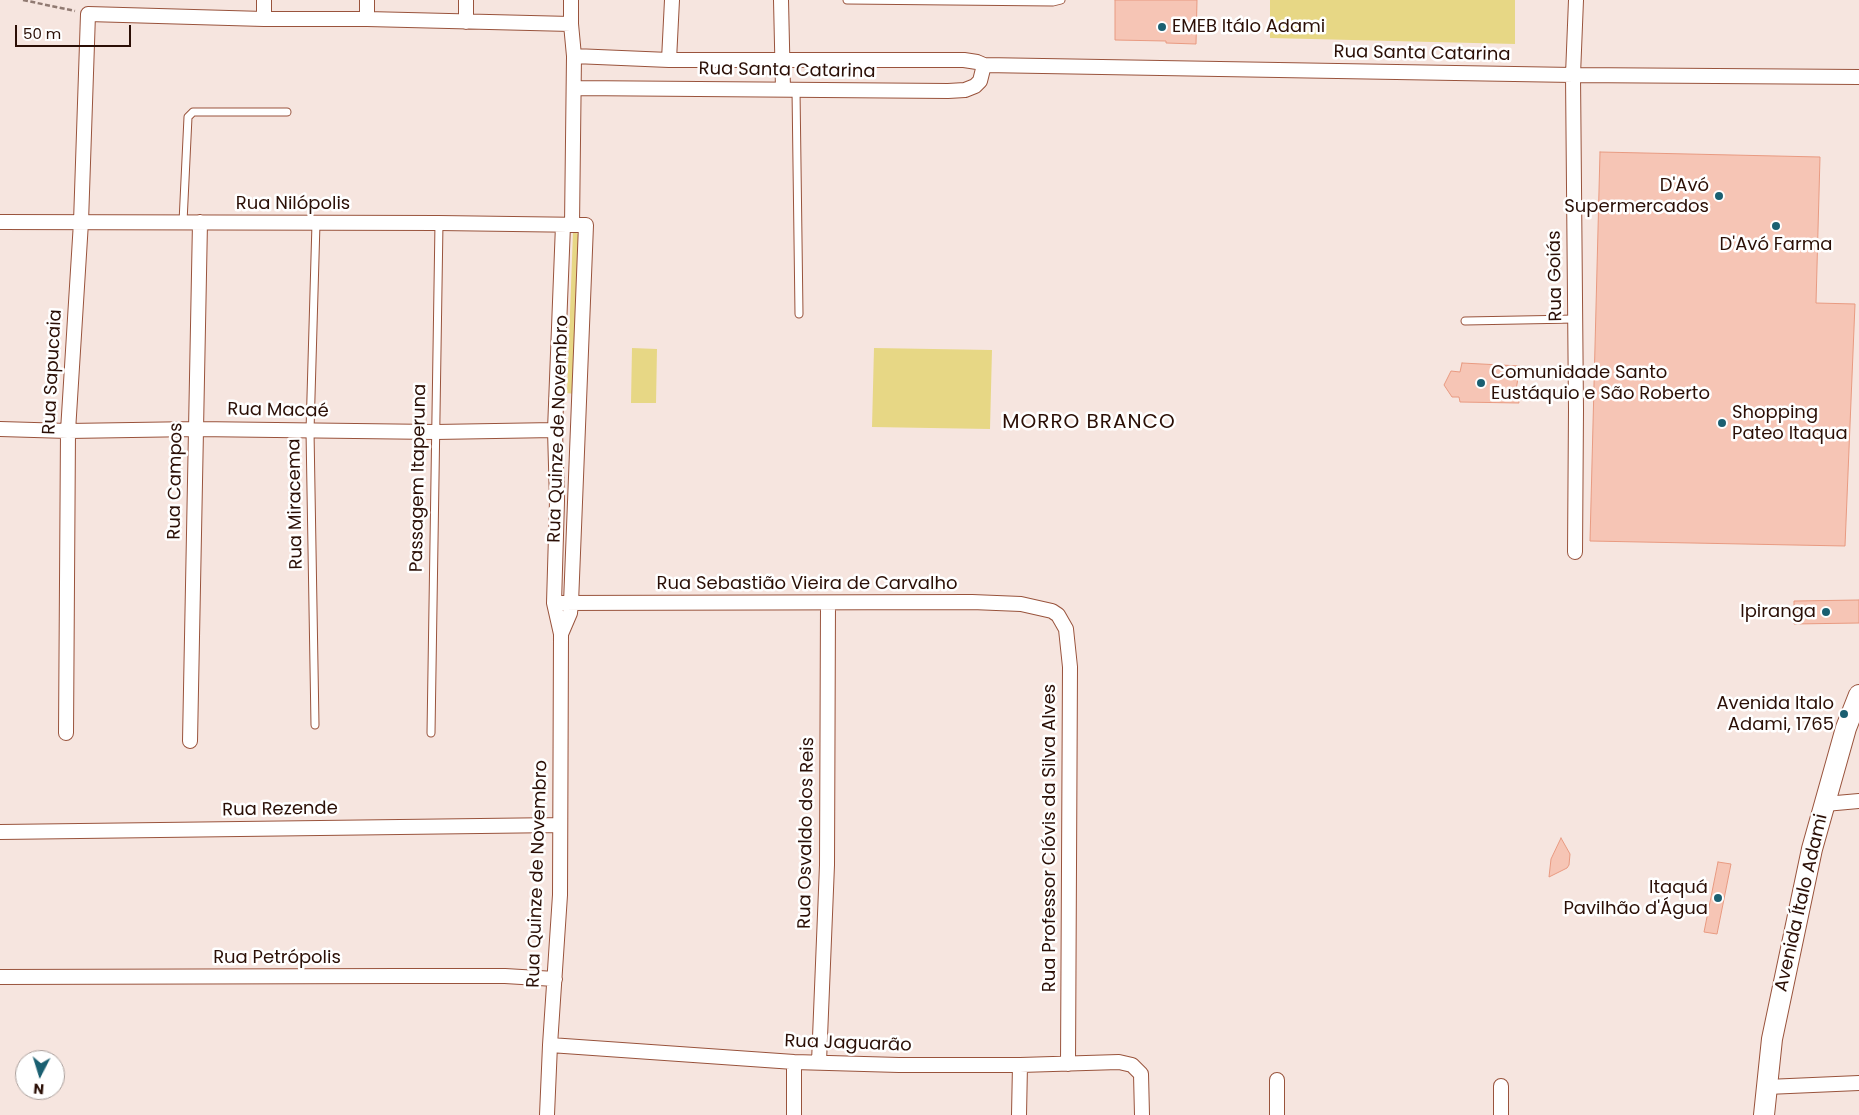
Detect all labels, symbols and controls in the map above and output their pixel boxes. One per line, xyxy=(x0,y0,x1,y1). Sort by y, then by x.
scale bar xyxy=(18,15,134,47)
place label: EMEB Itálo Adami xyxy=(1172,16,1325,38)
marker: EMEB Itálo Adami xyxy=(1156,21,1168,33)
text: 50 m xyxy=(23,23,61,44)
street label: Rua Santa Catarina xyxy=(1333,42,1511,66)
street label: Rua Santa Catarina xyxy=(698,59,876,83)
place label: D'Avó Supermercados xyxy=(1564,175,1709,218)
marker: D'Avó Supermercados xyxy=(1713,190,1725,202)
street label: Rua Nilópolis xyxy=(236,193,350,215)
marker: D'Avó Farma xyxy=(1770,220,1782,232)
street label: Rua Goiás xyxy=(1544,230,1568,322)
place label: D'Avó Farma xyxy=(1720,234,1832,256)
street label: Rua Sapucaia xyxy=(39,309,67,435)
street label: Rua Quinze de Novembro xyxy=(544,315,574,543)
place label: Comunidade Santo Eustáquio e São Roberto xyxy=(1491,362,1710,404)
marker: Comunidade Santo Eustáquio e São Roberto xyxy=(1475,377,1487,389)
street label: Passagem Itaperuna xyxy=(407,384,431,572)
street label: Rua Macaé xyxy=(227,399,329,423)
place label: Shopping Pateo Itaqua xyxy=(1732,402,1848,444)
district label: MORRO BRANCO xyxy=(1001,411,1177,435)
marker: Shopping Pateo Itaqua xyxy=(1716,417,1728,429)
street label: Rua Campos xyxy=(164,422,188,540)
street label: Rua Miracema xyxy=(284,438,308,570)
street label: Rua Sebastião Vieira de Carvalho xyxy=(657,573,957,595)
place label: Ipiranga xyxy=(1740,601,1816,623)
marker: Ipiranga xyxy=(1820,606,1832,618)
street label: Rua Professor Clóvis da Silva Alves xyxy=(1039,684,1061,992)
place label: Avenida Italo Adami, 1765 xyxy=(1716,693,1834,736)
marker: Avenida Italo Adami, 1765 xyxy=(1838,708,1850,720)
street label: Rua Osvaldo dos Reis xyxy=(795,737,819,929)
street label: Rua Quinze de Novembro xyxy=(523,760,553,988)
street label: Rua Rezende xyxy=(222,798,338,822)
street label: Avenida Ítalo Adami xyxy=(1771,812,1833,994)
place label: Itaquá Pavilhão d'Água xyxy=(1563,877,1708,920)
marker: Itaquá Pavilhão d'Água xyxy=(1712,892,1724,904)
street label: Rua Petrópolis xyxy=(213,947,341,969)
street label: Rua Jaguarão xyxy=(784,1031,912,1057)
north arrow xyxy=(15,1050,65,1100)
text: N xyxy=(33,1079,45,1099)

